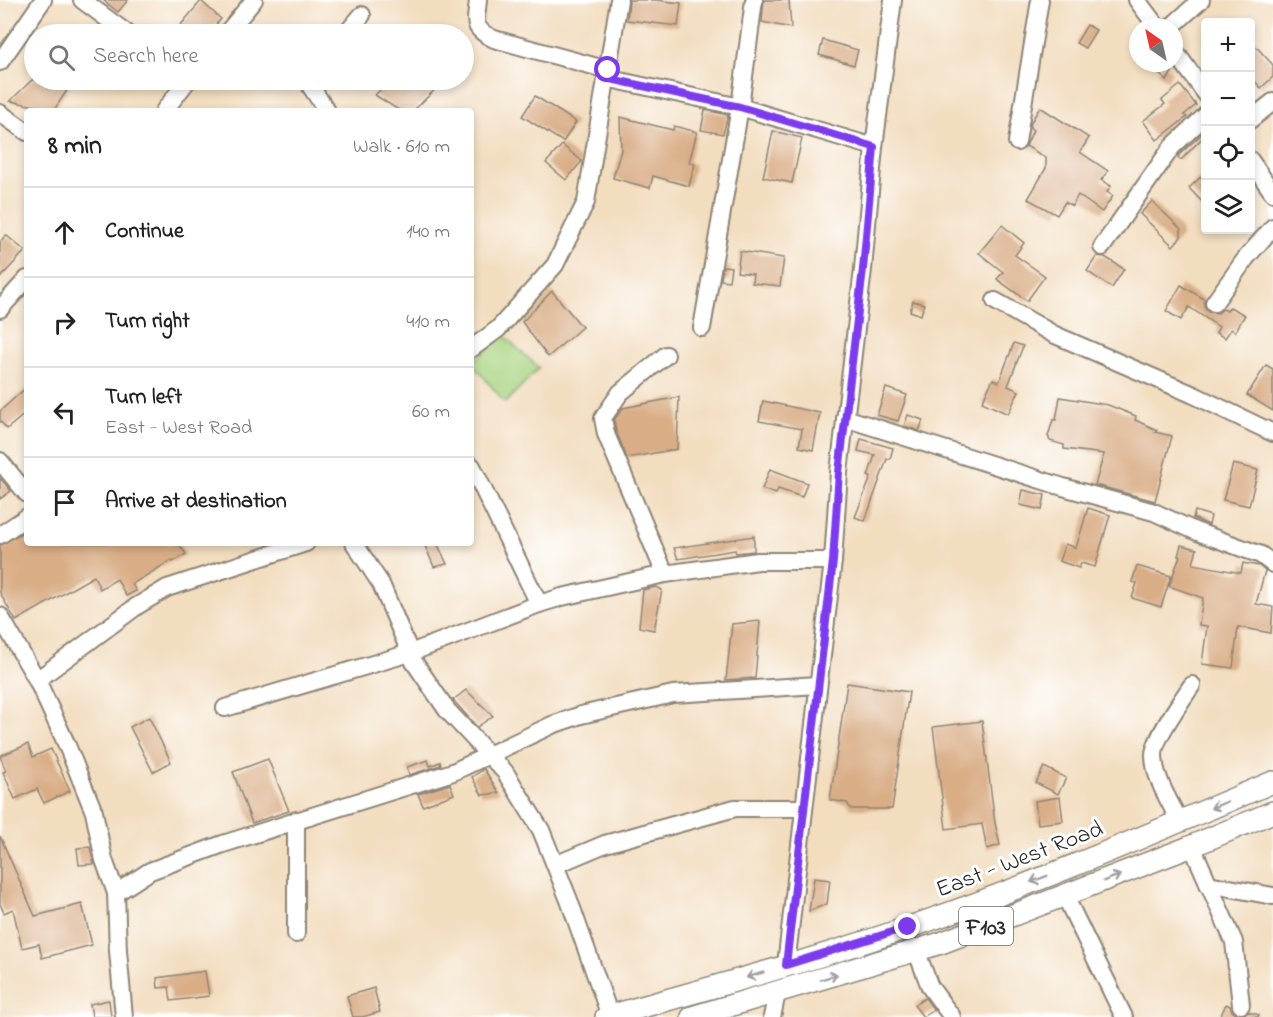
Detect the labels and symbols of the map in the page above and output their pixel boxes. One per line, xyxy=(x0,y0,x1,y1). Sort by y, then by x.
north arrow xyxy=(1129,18,1183,72)
route start xyxy=(594,56,620,82)
one-way arrow xyxy=(1210,800,1229,811)
street label: East - West Road xyxy=(931,812,1109,908)
one-way arrow xyxy=(1102,871,1120,882)
one-way arrow xyxy=(1030,874,1048,885)
road number: F103 xyxy=(959,907,1013,945)
route end xyxy=(894,913,920,939)
one-way arrow xyxy=(746,970,765,981)
one-way arrow xyxy=(819,971,838,982)

